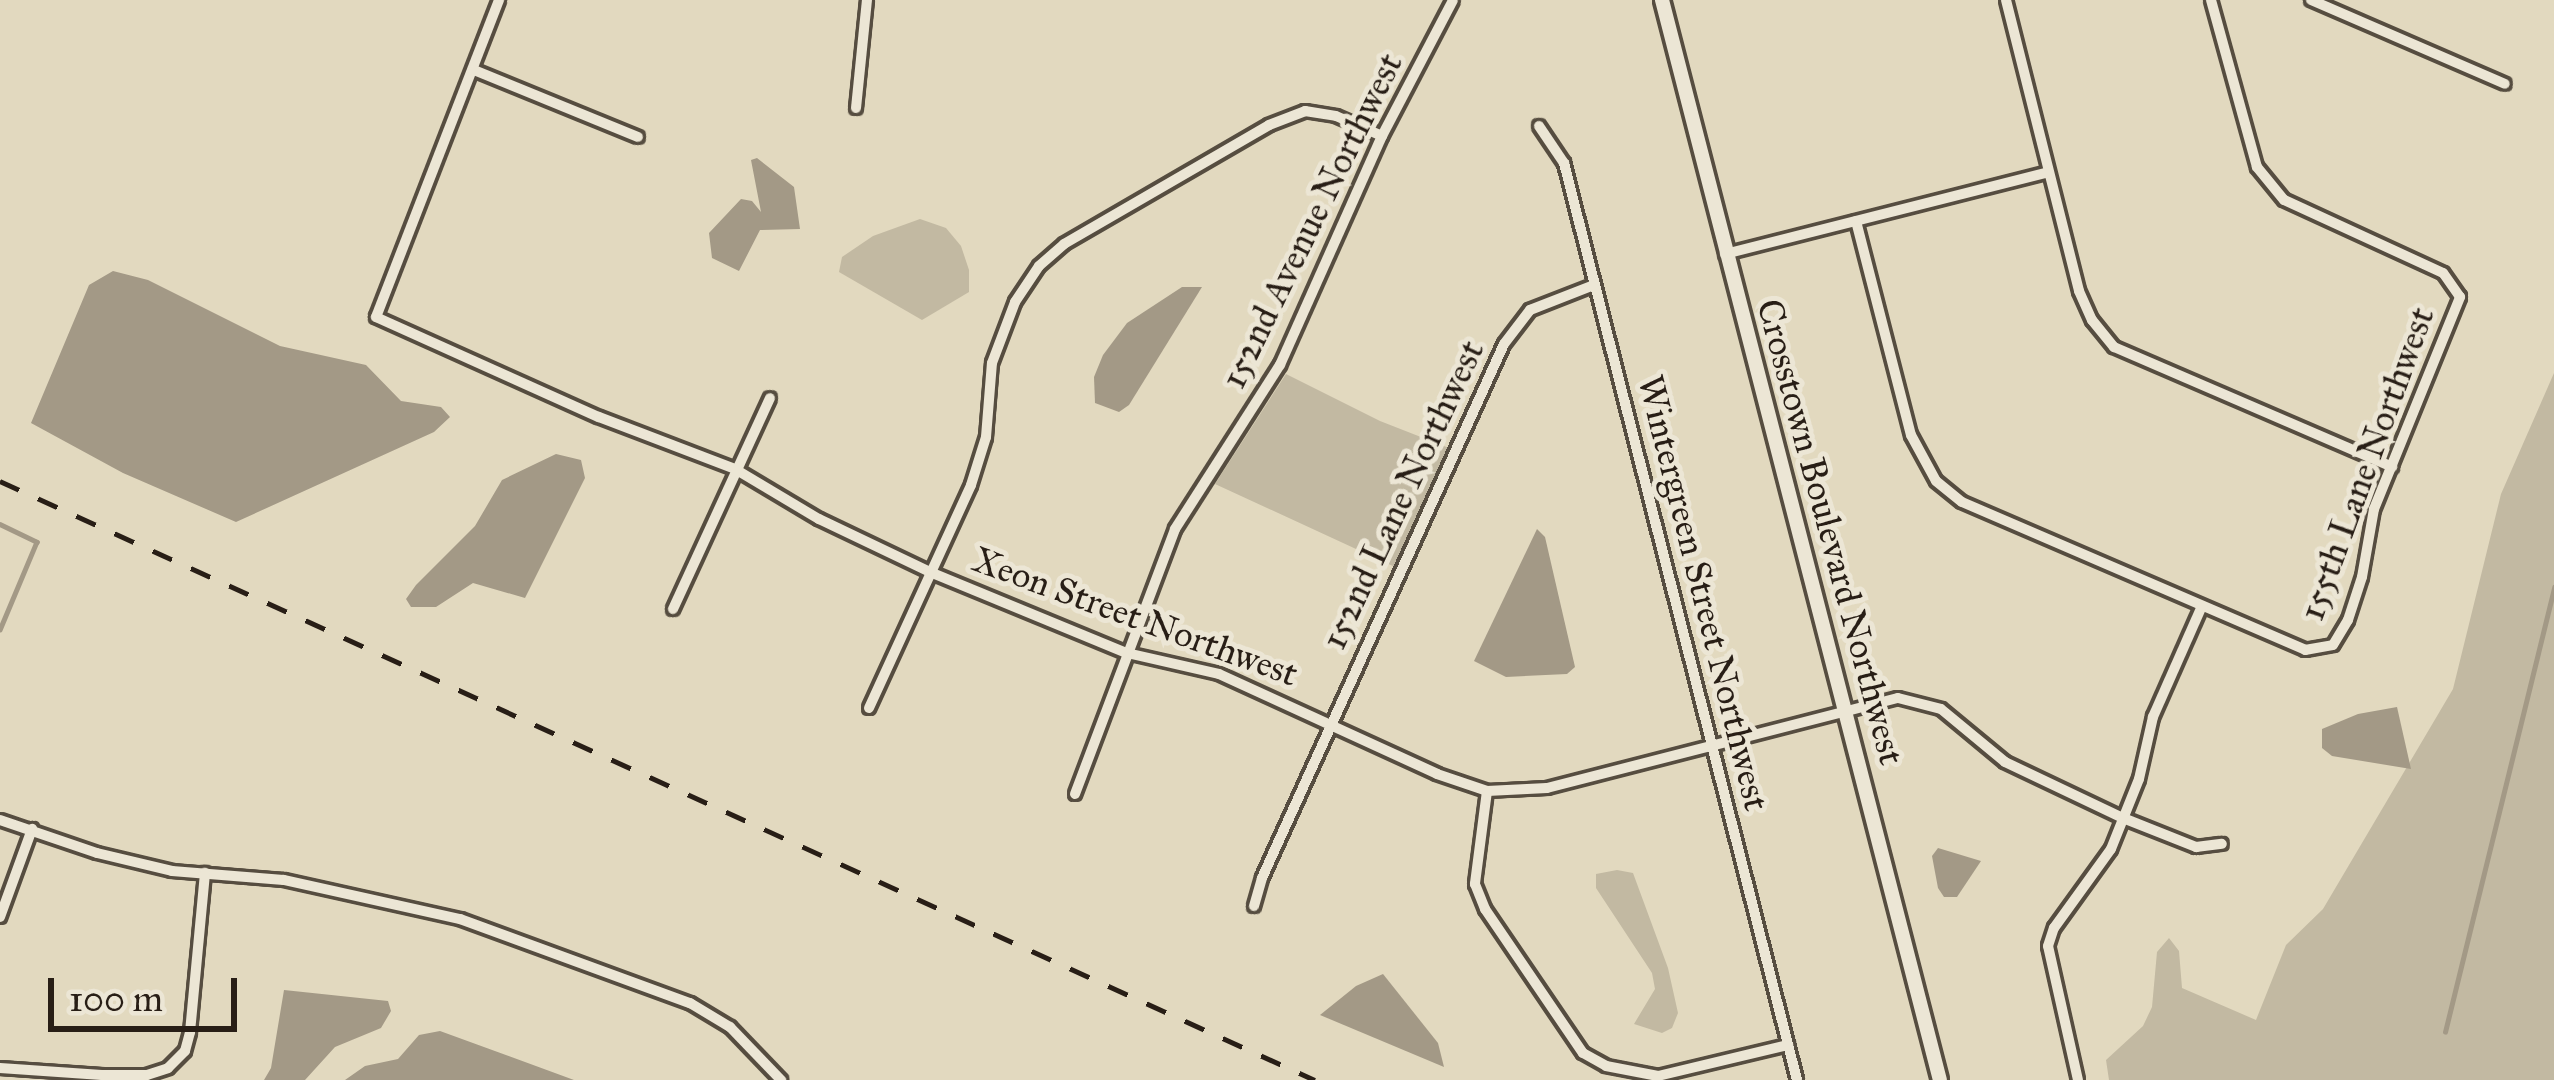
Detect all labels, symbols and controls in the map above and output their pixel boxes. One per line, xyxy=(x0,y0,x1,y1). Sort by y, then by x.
street label: 152nd Avenue Northwest xyxy=(1212,46,1412,396)
street label: Crosstown Boulevard Northwest xyxy=(1747,295,1913,769)
street label: 155th Lane Northwest xyxy=(2290,301,2444,627)
street label: 152nd Lane Northwest xyxy=(1312,334,1494,656)
street label: Wintergreen Street Northwest xyxy=(1628,371,1778,815)
street label: Xeon Street Northwest xyxy=(966,538,1304,696)
scale bar xyxy=(54,954,243,1028)
text: 100 m xyxy=(69,977,163,1021)

